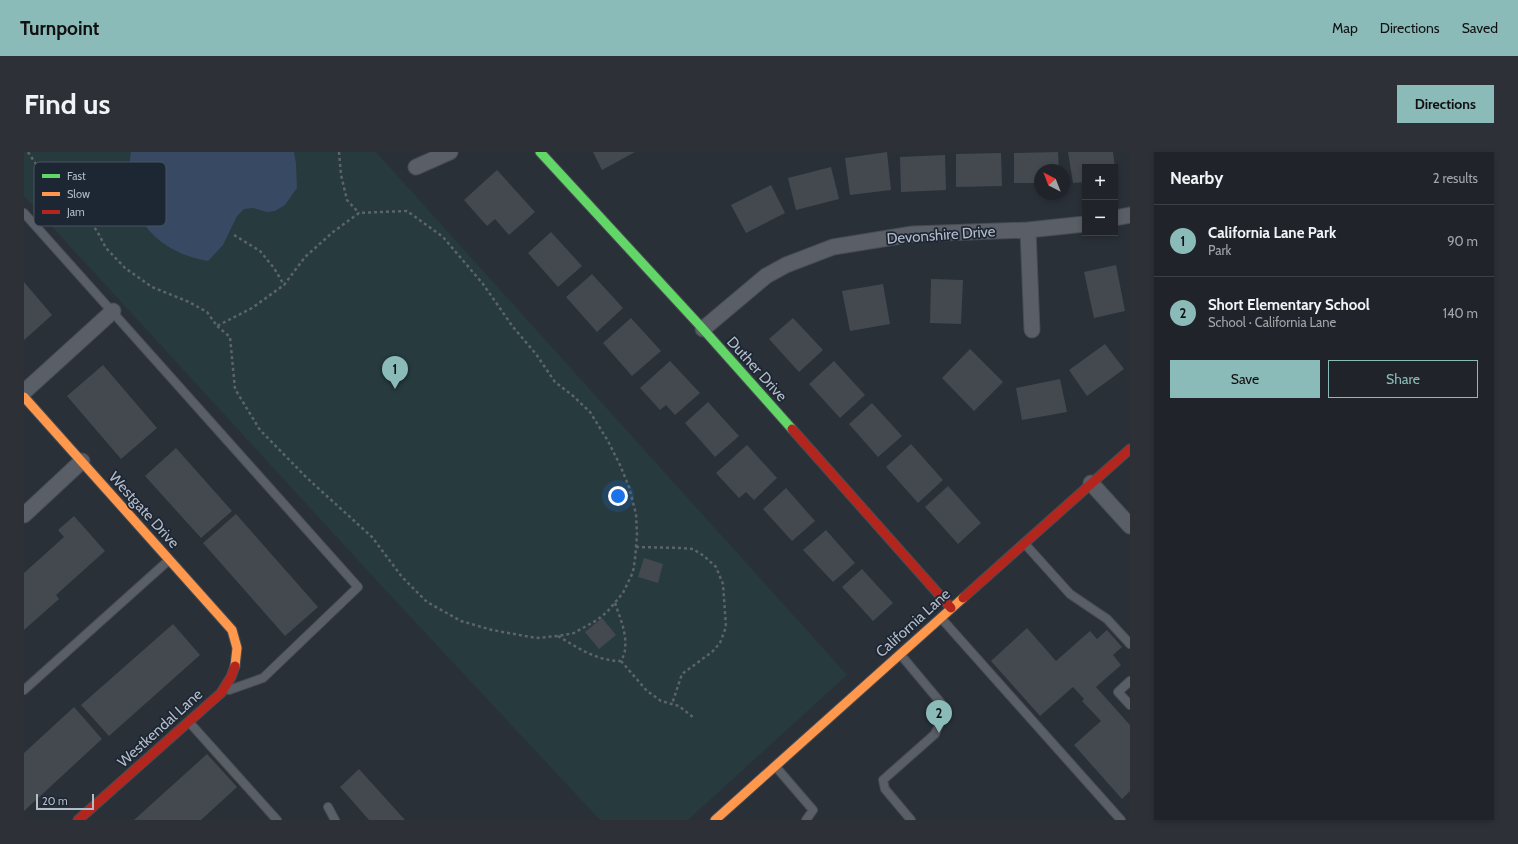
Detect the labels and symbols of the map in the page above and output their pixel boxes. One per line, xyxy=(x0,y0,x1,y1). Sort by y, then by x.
legend xyxy=(34,162,166,226)
north arrow xyxy=(1034,164,1070,200)
text: Fast xyxy=(67,169,86,183)
text: Slow xyxy=(67,187,90,201)
text: Jam xyxy=(66,205,85,219)
street label: Devonshire Drive xyxy=(886,222,996,248)
street label: Duther Drive xyxy=(723,333,791,405)
pin: 1 xyxy=(382,356,408,389)
street label: Westgate Drive xyxy=(105,468,183,552)
your location xyxy=(608,486,628,506)
street label: California Lane xyxy=(872,585,954,661)
street label: Westkendal Lane xyxy=(114,685,206,771)
pin: 2 xyxy=(926,700,952,733)
scale bar xyxy=(36,792,94,811)

